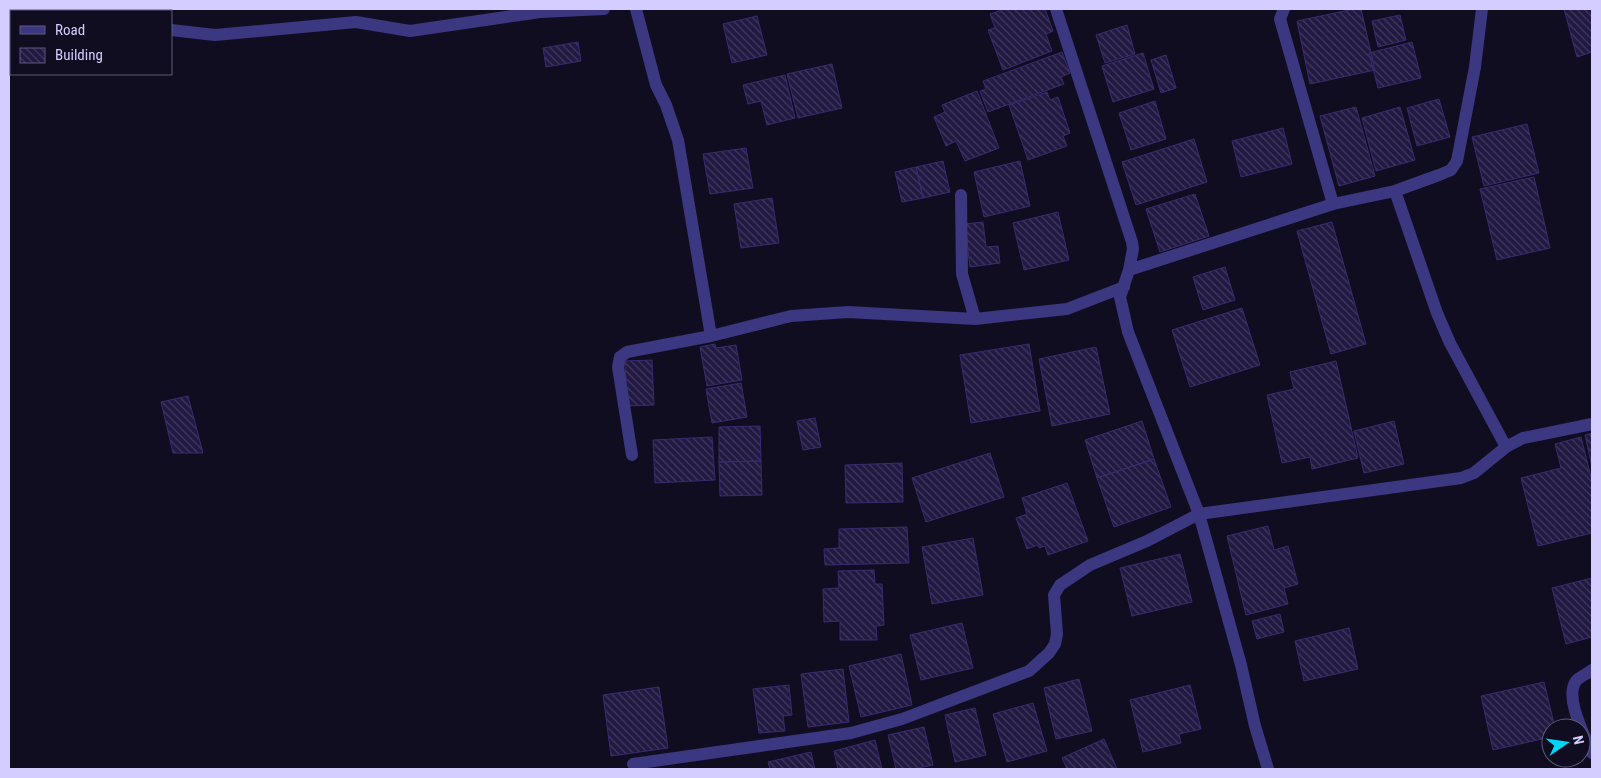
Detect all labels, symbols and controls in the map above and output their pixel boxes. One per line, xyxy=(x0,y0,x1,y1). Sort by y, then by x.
legend xyxy=(10,10,172,75)
text: Road xyxy=(55,21,85,39)
text: Building xyxy=(55,46,103,64)
north arrow xyxy=(1541,718,1591,768)
text: N xyxy=(1570,734,1587,746)

